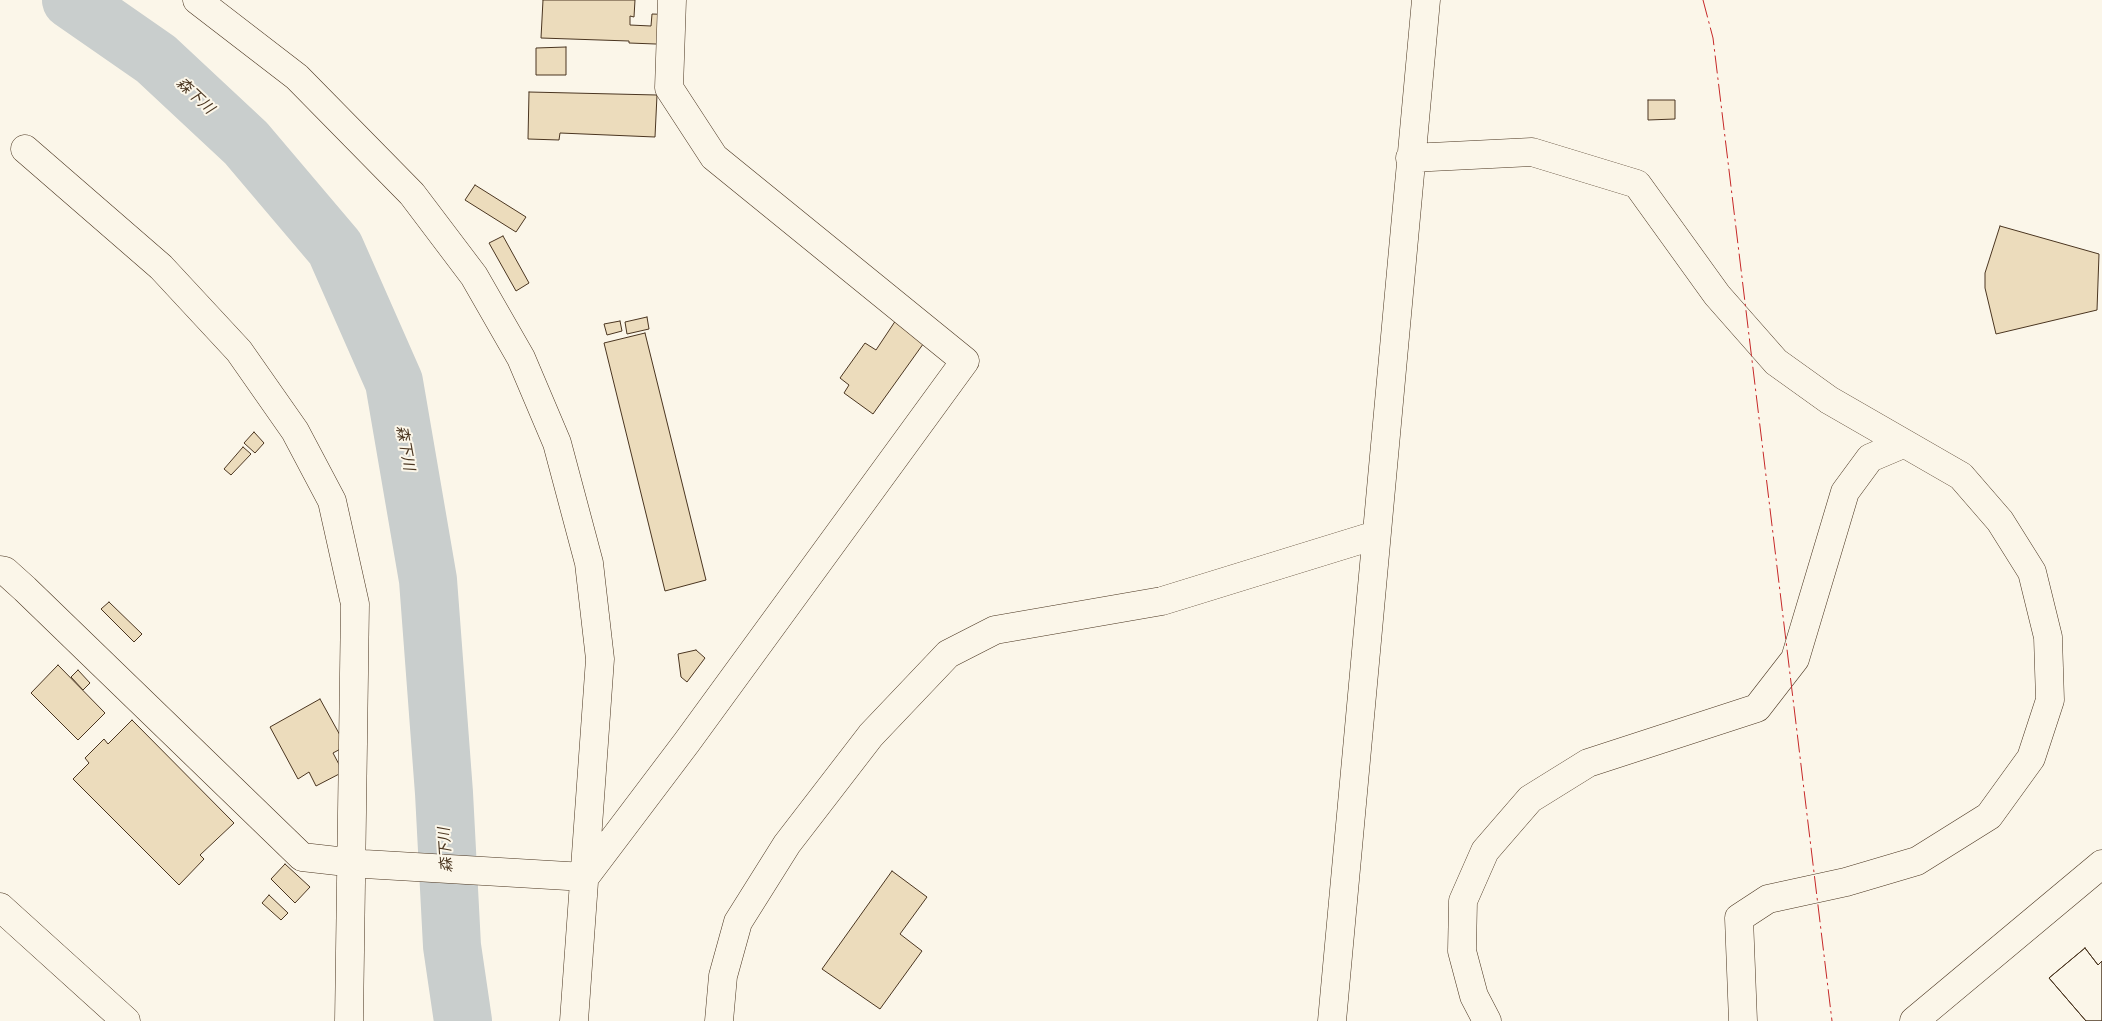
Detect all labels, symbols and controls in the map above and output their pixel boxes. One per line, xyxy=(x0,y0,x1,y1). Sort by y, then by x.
water label: 森下川 xyxy=(172,74,218,118)
water label: 森下川 xyxy=(392,424,418,472)
water label: 森下川 xyxy=(435,827,457,873)

